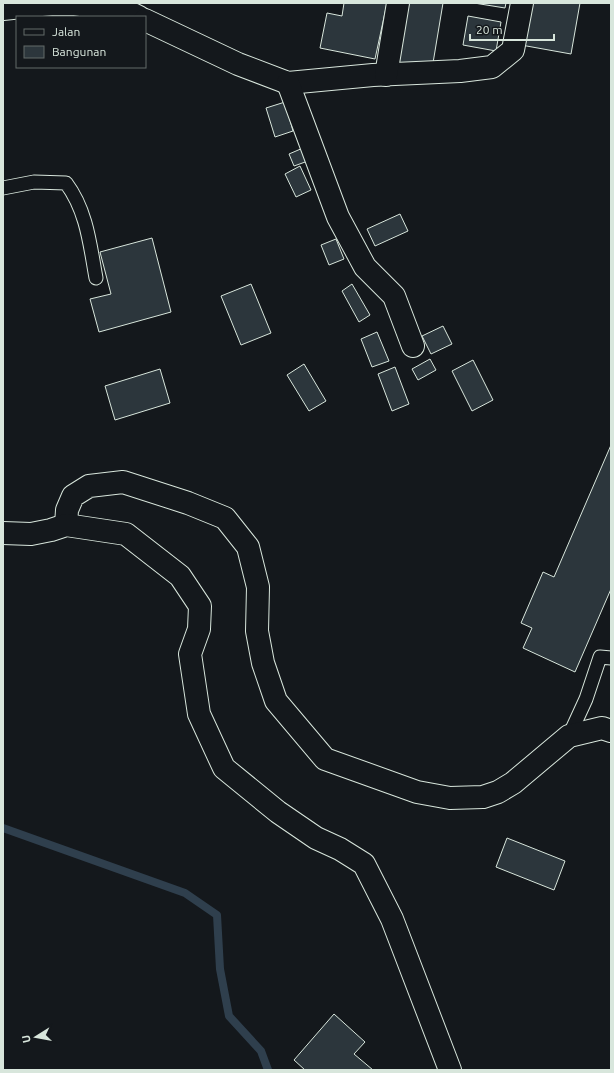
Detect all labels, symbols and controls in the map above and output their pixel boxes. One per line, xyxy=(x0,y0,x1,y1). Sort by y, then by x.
legend xyxy=(16,16,146,68)
scale bar xyxy=(470,16,554,42)
text: 20 m xyxy=(476,23,503,36)
text: Jalan xyxy=(52,25,80,38)
text: Bangunan xyxy=(52,45,106,58)
north arrow xyxy=(16,1017,56,1057)
text: U xyxy=(20,1034,33,1044)

